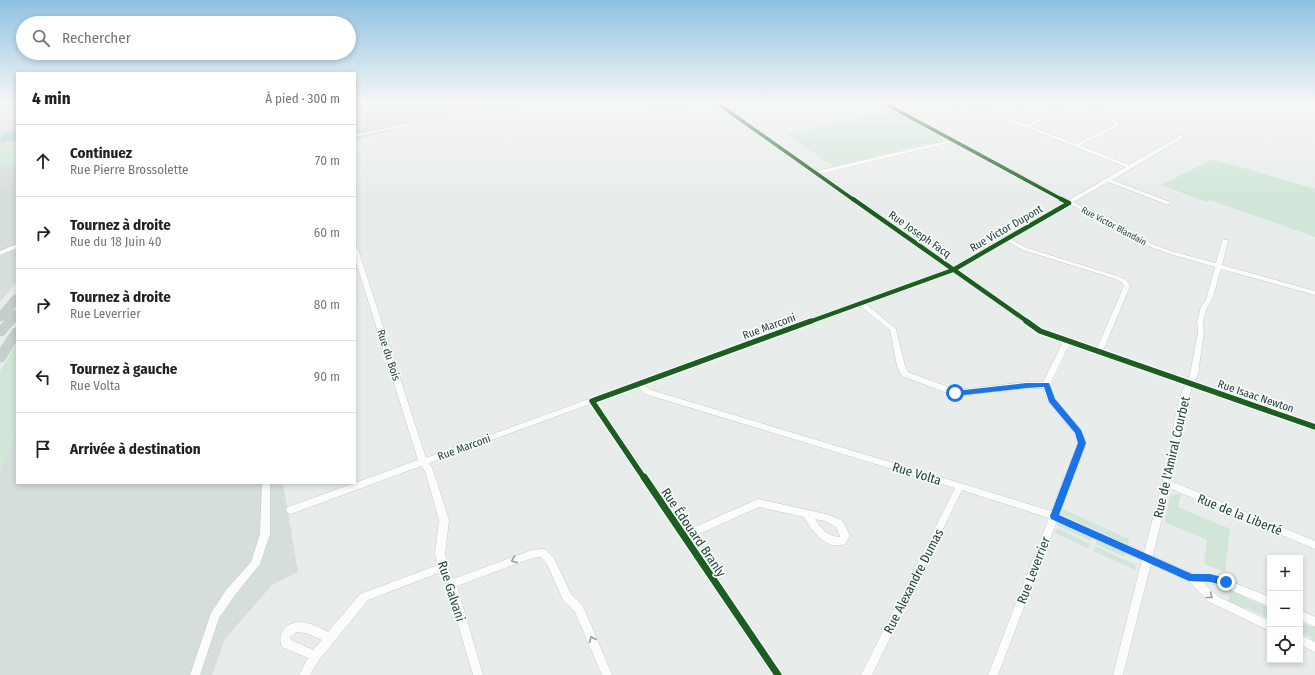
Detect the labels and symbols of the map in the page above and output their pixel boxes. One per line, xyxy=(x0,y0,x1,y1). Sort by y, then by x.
street label: Rue Victor Dupont xyxy=(968,202,1045,254)
street label: Rue Victor Blandain xyxy=(1080,205,1149,248)
street label: Rue Joseph Facq xyxy=(886,208,953,261)
street label: Rue Marconi xyxy=(741,311,798,342)
street label: Rue du Bois xyxy=(374,328,403,383)
street label: Rue Isaac Newton xyxy=(1216,377,1296,416)
route start xyxy=(946,384,964,402)
street label: Rue de l'Amiral Courbet xyxy=(1150,394,1193,519)
street label: Rue Marconi xyxy=(436,432,493,463)
street label: Rue Volta xyxy=(891,459,943,488)
street label: Rue Édouard Branly xyxy=(658,485,729,580)
street label: Rue de la Liberté xyxy=(1195,491,1284,538)
street label: Rue Alexandre Dumas xyxy=(881,526,947,636)
street label: Rue Leverrier xyxy=(1014,534,1053,606)
one-way arrow xyxy=(511,556,518,564)
street label: Rue Galvani xyxy=(435,559,468,623)
route end xyxy=(1217,573,1235,591)
one-way arrow xyxy=(1206,592,1213,599)
one-way arrow xyxy=(589,636,597,644)

